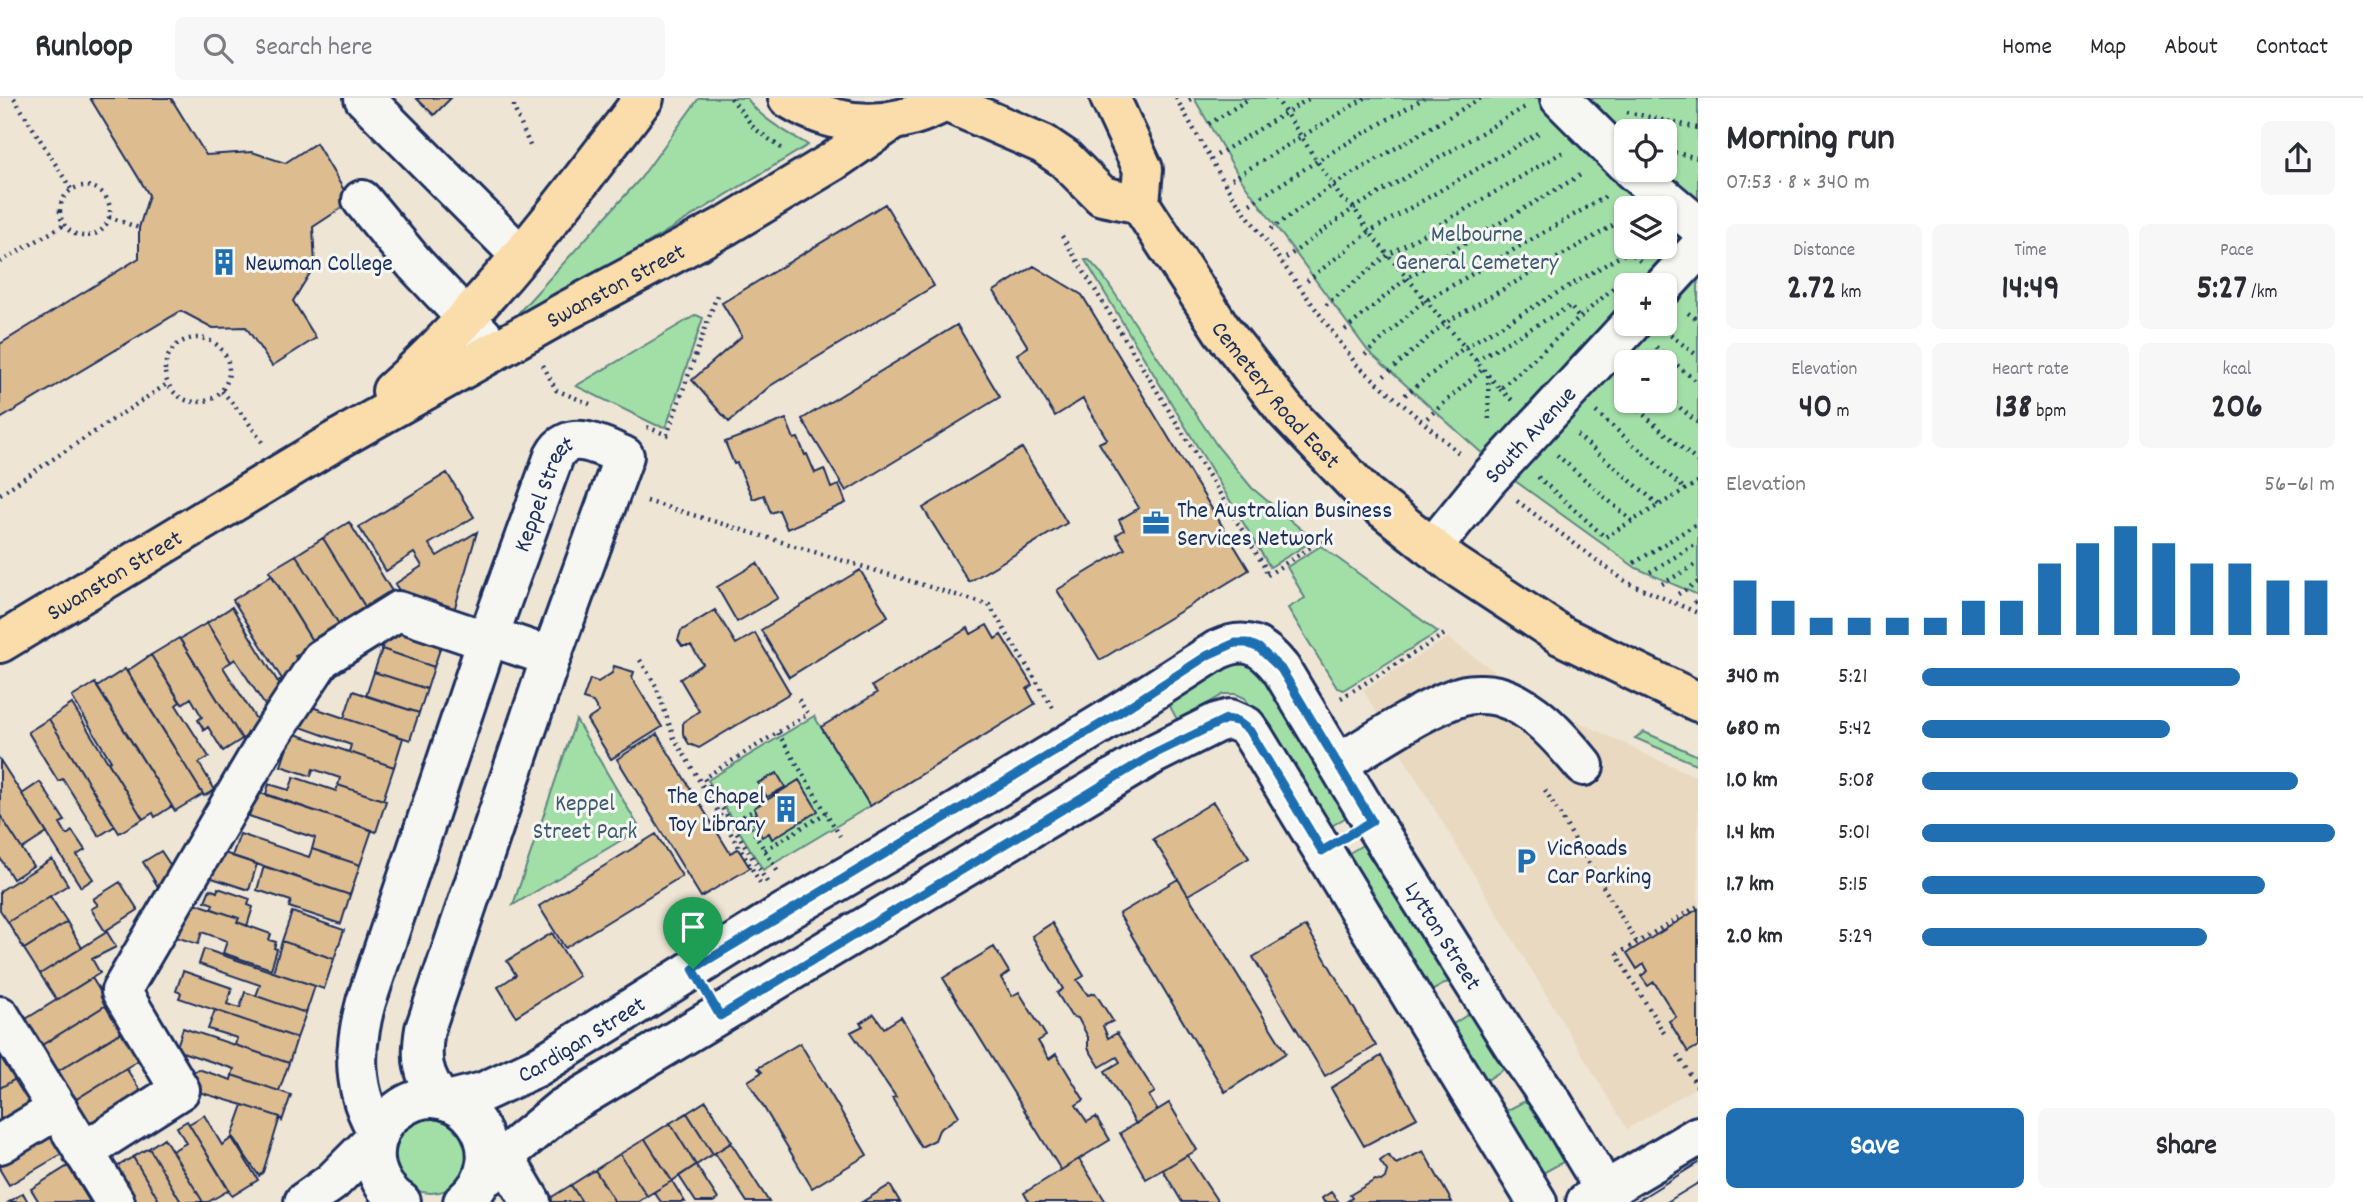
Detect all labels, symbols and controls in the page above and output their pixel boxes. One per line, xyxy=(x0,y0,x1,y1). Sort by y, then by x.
search box xyxy=(175,17,665,80)
text: Runloop xyxy=(35,25,133,72)
icon: search xyxy=(199,29,237,67)
text: Search here xyxy=(255,30,372,67)
text: Home xyxy=(2002,31,2052,65)
text: Map xyxy=(2090,31,2126,65)
text: About xyxy=(2164,31,2218,65)
text: Contact xyxy=(2256,31,2328,65)
text: Morning run xyxy=(1726,113,1895,168)
map controls xyxy=(1614,119,1677,413)
button: locate xyxy=(1614,119,1677,182)
button: share xyxy=(2261,121,2335,195)
text: 07:53 · 8 × 340 m xyxy=(1726,167,1870,200)
button: layers xyxy=(1614,196,1677,259)
park label: Melbourne General Cemetery xyxy=(1395,219,1560,281)
street label: Swanston Street xyxy=(541,236,692,339)
text: Distance xyxy=(1793,238,1855,265)
text: Time xyxy=(2014,238,2047,265)
text: Pace xyxy=(2220,238,2254,265)
building icon: Newman College xyxy=(209,247,239,277)
place label: Newman College xyxy=(245,248,393,282)
text: 2.72 xyxy=(1787,265,1836,315)
text: 14:49 xyxy=(2001,265,2060,315)
text: 5:27 xyxy=(2196,265,2247,315)
button: + xyxy=(1614,273,1677,336)
text: km xyxy=(1836,280,1862,307)
text: /km xyxy=(2247,280,2277,307)
street label: Cemetery Road East xyxy=(1201,316,1347,478)
button: − xyxy=(1614,350,1677,413)
text: Elevation xyxy=(1791,357,1857,384)
text: Heart rate xyxy=(1992,357,2069,384)
text: kcal xyxy=(2222,357,2251,384)
street label: South Avenue xyxy=(1478,379,1586,493)
text: 40 xyxy=(1799,384,1832,434)
text: 138 xyxy=(1995,384,2032,434)
text: 206 xyxy=(2211,384,2263,434)
text: m xyxy=(1832,399,1850,426)
text: bpm xyxy=(2032,399,2066,426)
street label: Keppel Street xyxy=(507,428,579,557)
text: Elevation xyxy=(1726,469,1806,502)
text: 56–61 m xyxy=(2264,469,2335,502)
place label: The Australian Business Services Network xyxy=(1177,495,1392,557)
office icon: The Australian Business Services Network xyxy=(1141,508,1171,538)
street label: Swanston Street xyxy=(41,523,190,631)
text: 340 m xyxy=(1726,661,1779,694)
text: 5:21 xyxy=(1838,661,1868,694)
text: 680 m xyxy=(1726,713,1780,746)
text: 5:42 xyxy=(1838,713,1872,746)
text: 1.0 km xyxy=(1726,765,1778,798)
text: 5:08 xyxy=(1838,765,1874,798)
place label: The Chapel Toy Library xyxy=(667,781,766,843)
park label: Keppel Street Park xyxy=(533,788,637,850)
building icon: The Chapel Toy Library xyxy=(771,794,801,824)
text: 1.4 km xyxy=(1726,817,1775,850)
text: 5:01 xyxy=(1838,817,1870,850)
place label: VicRoads Car Parking xyxy=(1547,833,1651,895)
parking icon: VicRoads Car Parking xyxy=(1511,846,1541,876)
text: 1.7 km xyxy=(1726,869,1774,902)
text: 5:15 xyxy=(1838,869,1868,902)
street label: Lytton Street xyxy=(1394,876,1489,998)
pin xyxy=(663,897,723,969)
icon: arrive xyxy=(674,908,712,946)
text: 2.0 km xyxy=(1726,921,1783,954)
text: 5:29 xyxy=(1838,921,1873,954)
street label: Cardigan Street xyxy=(513,989,653,1093)
button: Save xyxy=(1726,1108,2024,1188)
button: Share xyxy=(2038,1108,2335,1188)

